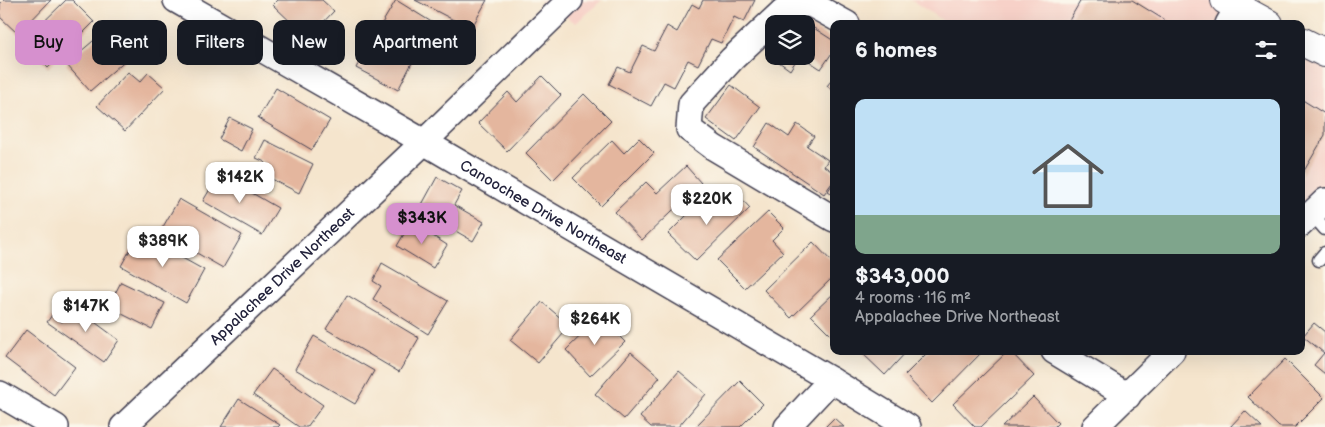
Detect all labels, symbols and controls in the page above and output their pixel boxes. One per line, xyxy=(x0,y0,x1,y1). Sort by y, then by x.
map controls xyxy=(765,15,815,65)
button: layers xyxy=(765,15,815,65)
chip: Buy xyxy=(15,20,82,65)
chip: Rent xyxy=(92,20,167,65)
chip: Filters xyxy=(177,20,263,65)
chip: New xyxy=(273,20,345,65)
chip: Apartment xyxy=(355,20,476,65)
icon: filters xyxy=(1252,36,1280,64)
text: 6 homes xyxy=(855,38,937,63)
icon: home xyxy=(1023,131,1113,221)
street label: Canoochee Drive Northeast xyxy=(456,156,630,269)
pin: $142K xyxy=(205,162,275,204)
text: $142K xyxy=(216,168,264,187)
pin: $220K xyxy=(672,184,742,226)
text: $220K xyxy=(682,190,732,209)
pin: $343K xyxy=(387,202,457,245)
street label: Appalachee Drive Northeast xyxy=(206,204,359,350)
text: $343K xyxy=(397,209,447,228)
pin: $389K xyxy=(128,226,198,268)
text: $389K xyxy=(138,232,188,251)
text: $343,000 xyxy=(855,264,950,289)
text: 4 rooms · 116 m² xyxy=(855,289,971,308)
pin: $147K xyxy=(51,290,121,333)
text: $147K xyxy=(63,297,109,316)
pin: $264K xyxy=(560,304,630,346)
text: Appalachee Drive Northeast xyxy=(855,308,1060,327)
text: $264K xyxy=(570,310,620,329)

